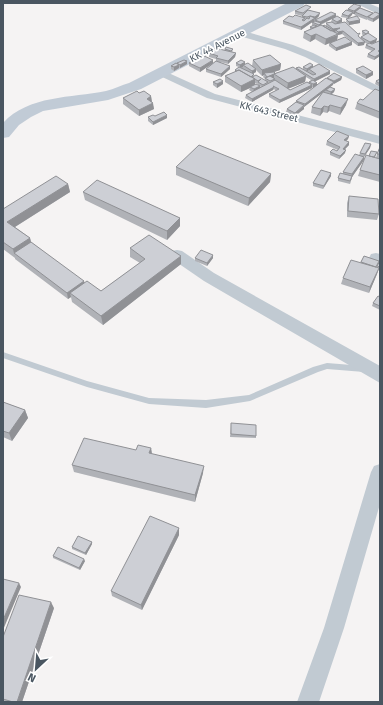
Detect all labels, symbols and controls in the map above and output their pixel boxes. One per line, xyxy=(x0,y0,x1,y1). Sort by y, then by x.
street label: KK 44 Avenue xyxy=(188,27,247,65)
street label: KK 643 Street xyxy=(238,99,300,125)
north arrow xyxy=(16,649,56,689)
text: N xyxy=(26,670,38,685)

